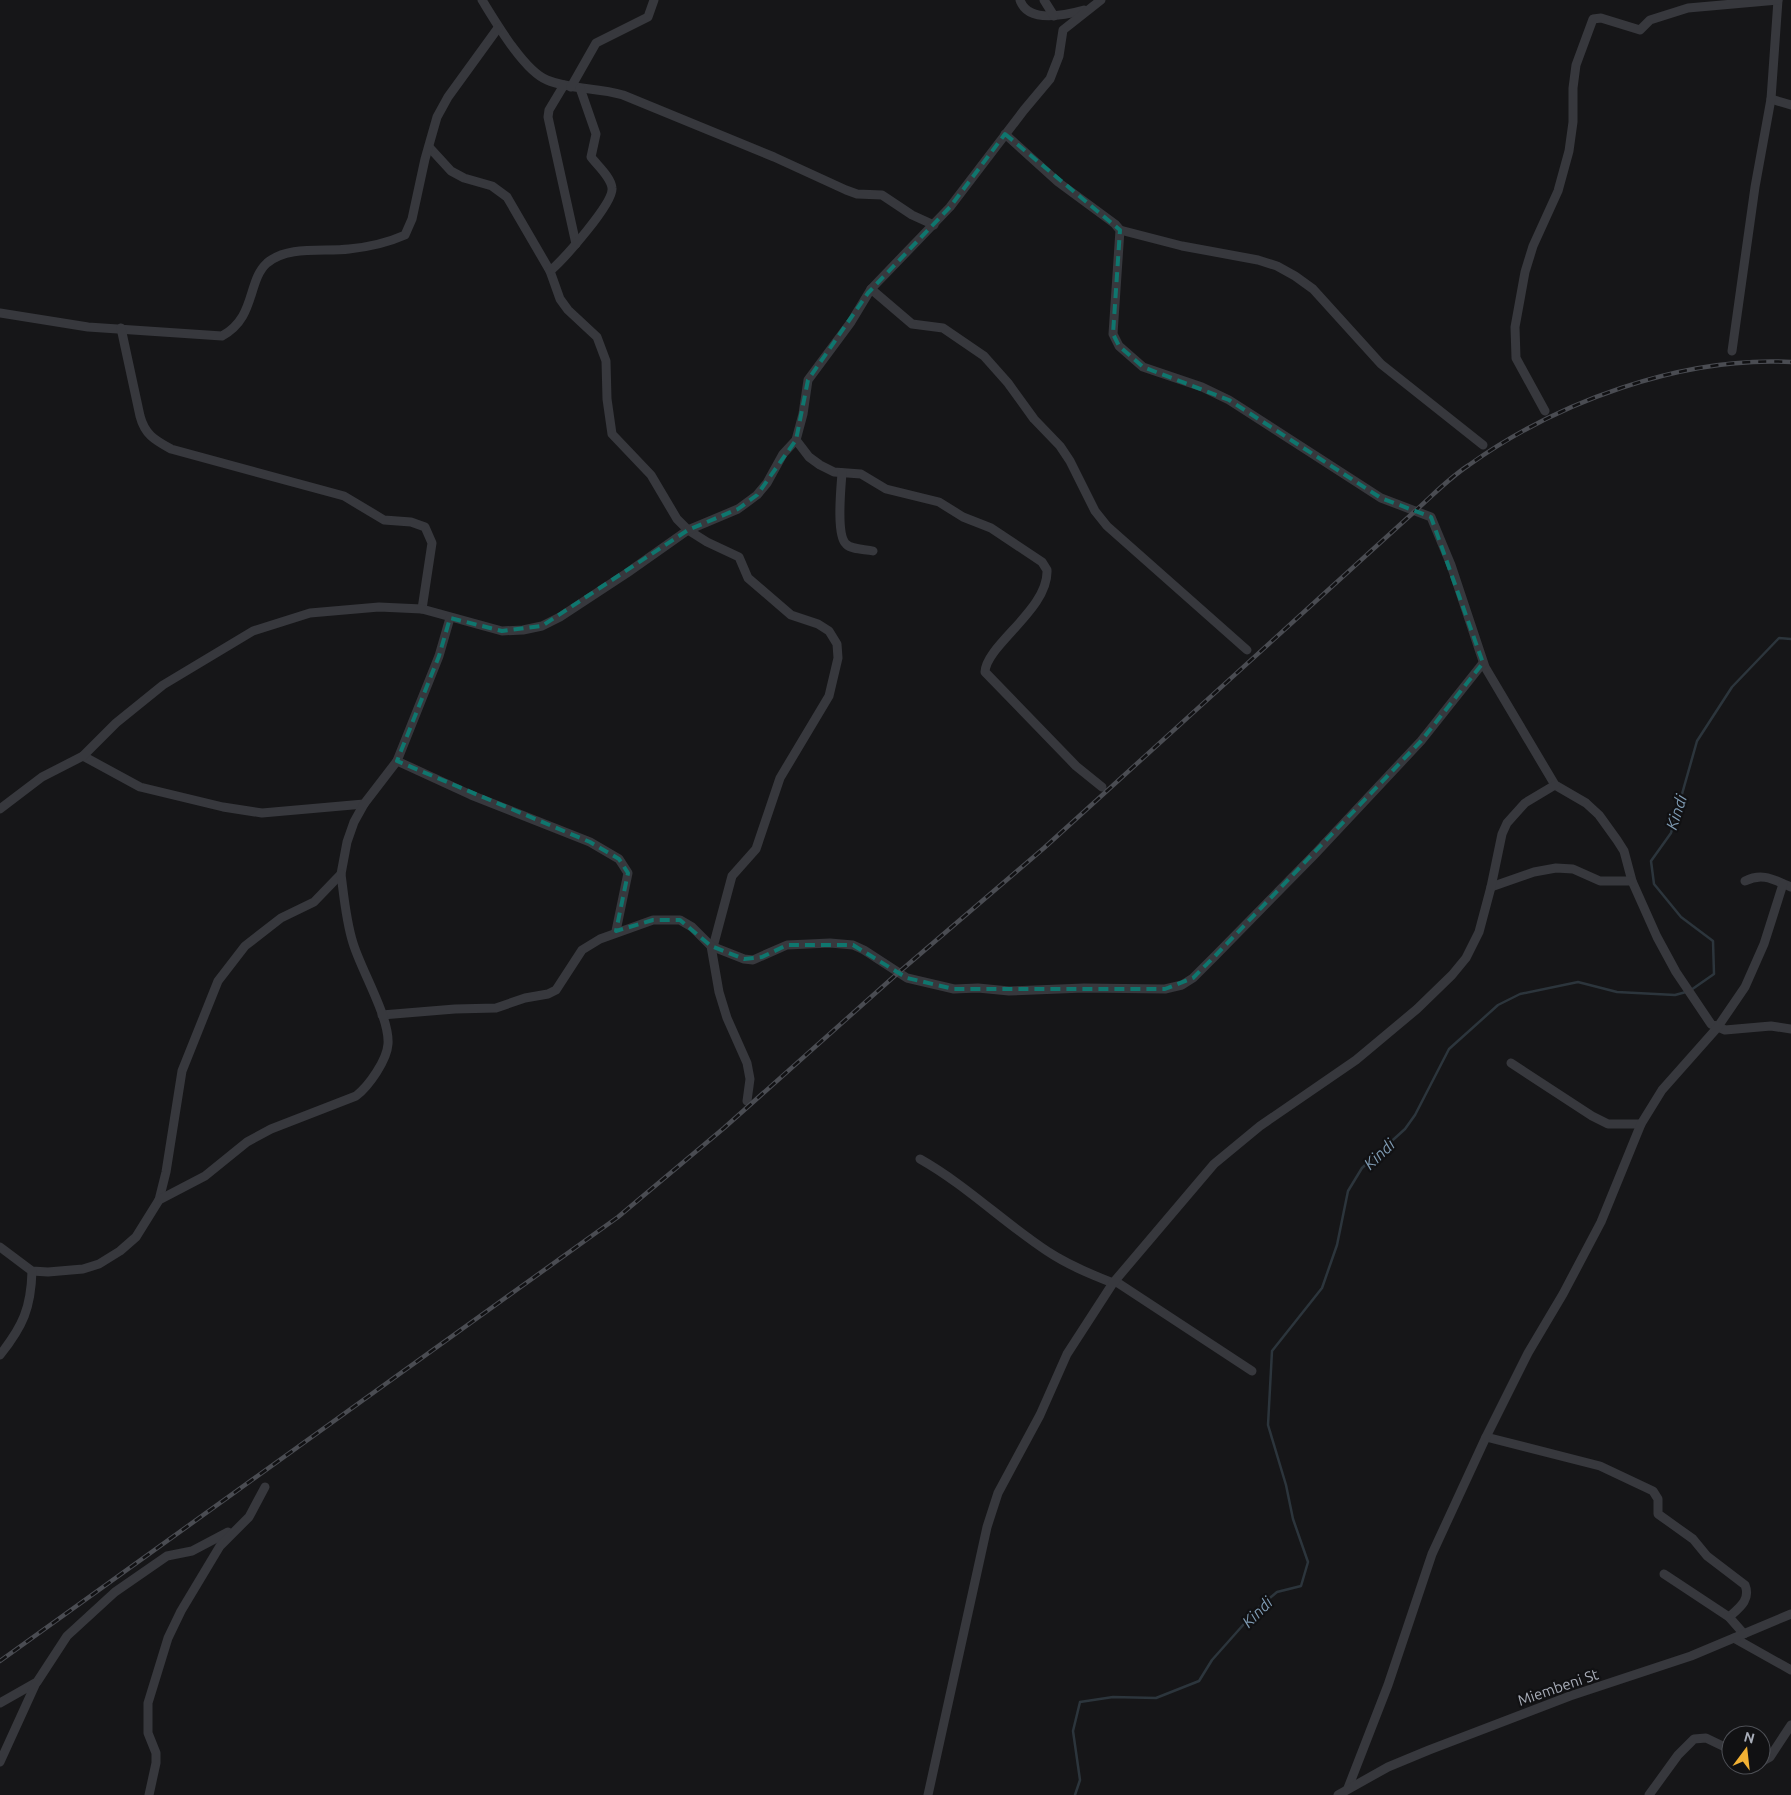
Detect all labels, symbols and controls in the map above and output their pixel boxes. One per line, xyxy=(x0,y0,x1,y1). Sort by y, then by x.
water label: Kindi xyxy=(1662,791,1690,832)
water label: Kindi xyxy=(1360,1134,1399,1173)
water label: Kindi xyxy=(1238,1592,1277,1631)
street label: Miembeni St xyxy=(1515,1665,1601,1709)
north arrow xyxy=(1721,1725,1771,1775)
text: N xyxy=(1742,1728,1756,1747)

